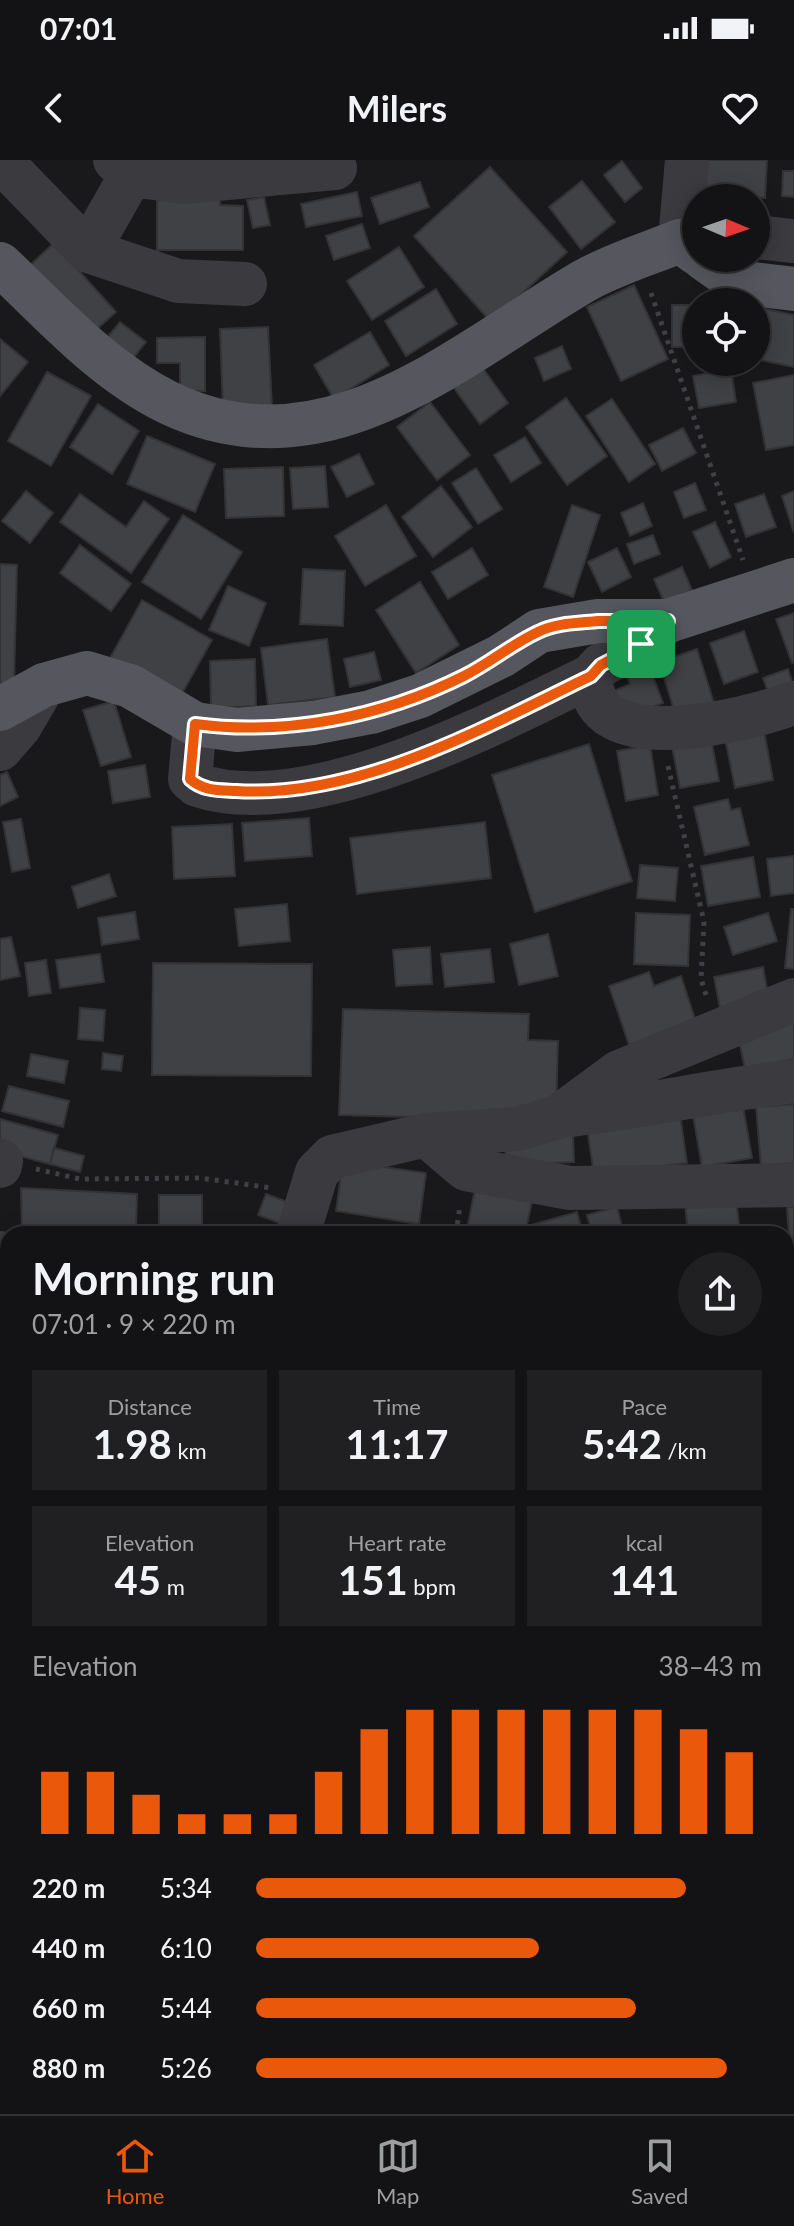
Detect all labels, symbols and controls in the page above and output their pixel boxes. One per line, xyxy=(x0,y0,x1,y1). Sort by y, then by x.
text: 07:01 xyxy=(40,10,117,46)
icon: back xyxy=(32,86,76,130)
text: Milers xyxy=(347,86,447,130)
icon: heart xyxy=(718,86,762,130)
north arrow xyxy=(682,184,770,272)
map controls xyxy=(682,184,770,376)
button: locate xyxy=(682,288,770,376)
pin xyxy=(607,610,675,678)
icon: arrive xyxy=(619,622,663,666)
text: Morning run xyxy=(32,1252,275,1304)
button: share xyxy=(678,1252,762,1336)
text: 07:01 · 9 × 220 m xyxy=(32,1308,236,1340)
text: Distance xyxy=(107,1393,192,1420)
text: Time xyxy=(373,1393,421,1420)
text: Pace xyxy=(621,1393,667,1420)
text: 1.98 xyxy=(93,1420,172,1468)
text: 11:17 xyxy=(345,1420,449,1468)
text: 5:42 xyxy=(582,1420,662,1468)
text: km xyxy=(172,1437,207,1464)
text: /km xyxy=(662,1437,707,1464)
text: Elevation xyxy=(105,1529,194,1556)
text: Heart rate xyxy=(348,1529,446,1556)
text: kcal xyxy=(626,1529,663,1556)
text: 45 xyxy=(115,1556,161,1604)
text: 151 xyxy=(338,1556,408,1604)
text: 141 xyxy=(610,1556,679,1604)
text: m xyxy=(161,1573,185,1600)
text: bpm xyxy=(408,1573,456,1600)
text: Elevation xyxy=(32,1650,138,1682)
text: 38–43 m xyxy=(659,1650,762,1682)
text: 220 m xyxy=(32,1872,105,1904)
text: 5:34 xyxy=(160,1872,212,1904)
text: 440 m xyxy=(32,1932,105,1964)
text: 6:10 xyxy=(160,1932,212,1964)
text: 660 m xyxy=(32,1992,105,2024)
text: 5:44 xyxy=(160,1992,212,2024)
text: 880 m xyxy=(32,2052,105,2084)
text: 5:26 xyxy=(160,2052,212,2084)
tab: Home xyxy=(106,2134,164,2209)
tab: Map xyxy=(376,2134,420,2209)
tab: Saved xyxy=(631,2134,688,2209)

